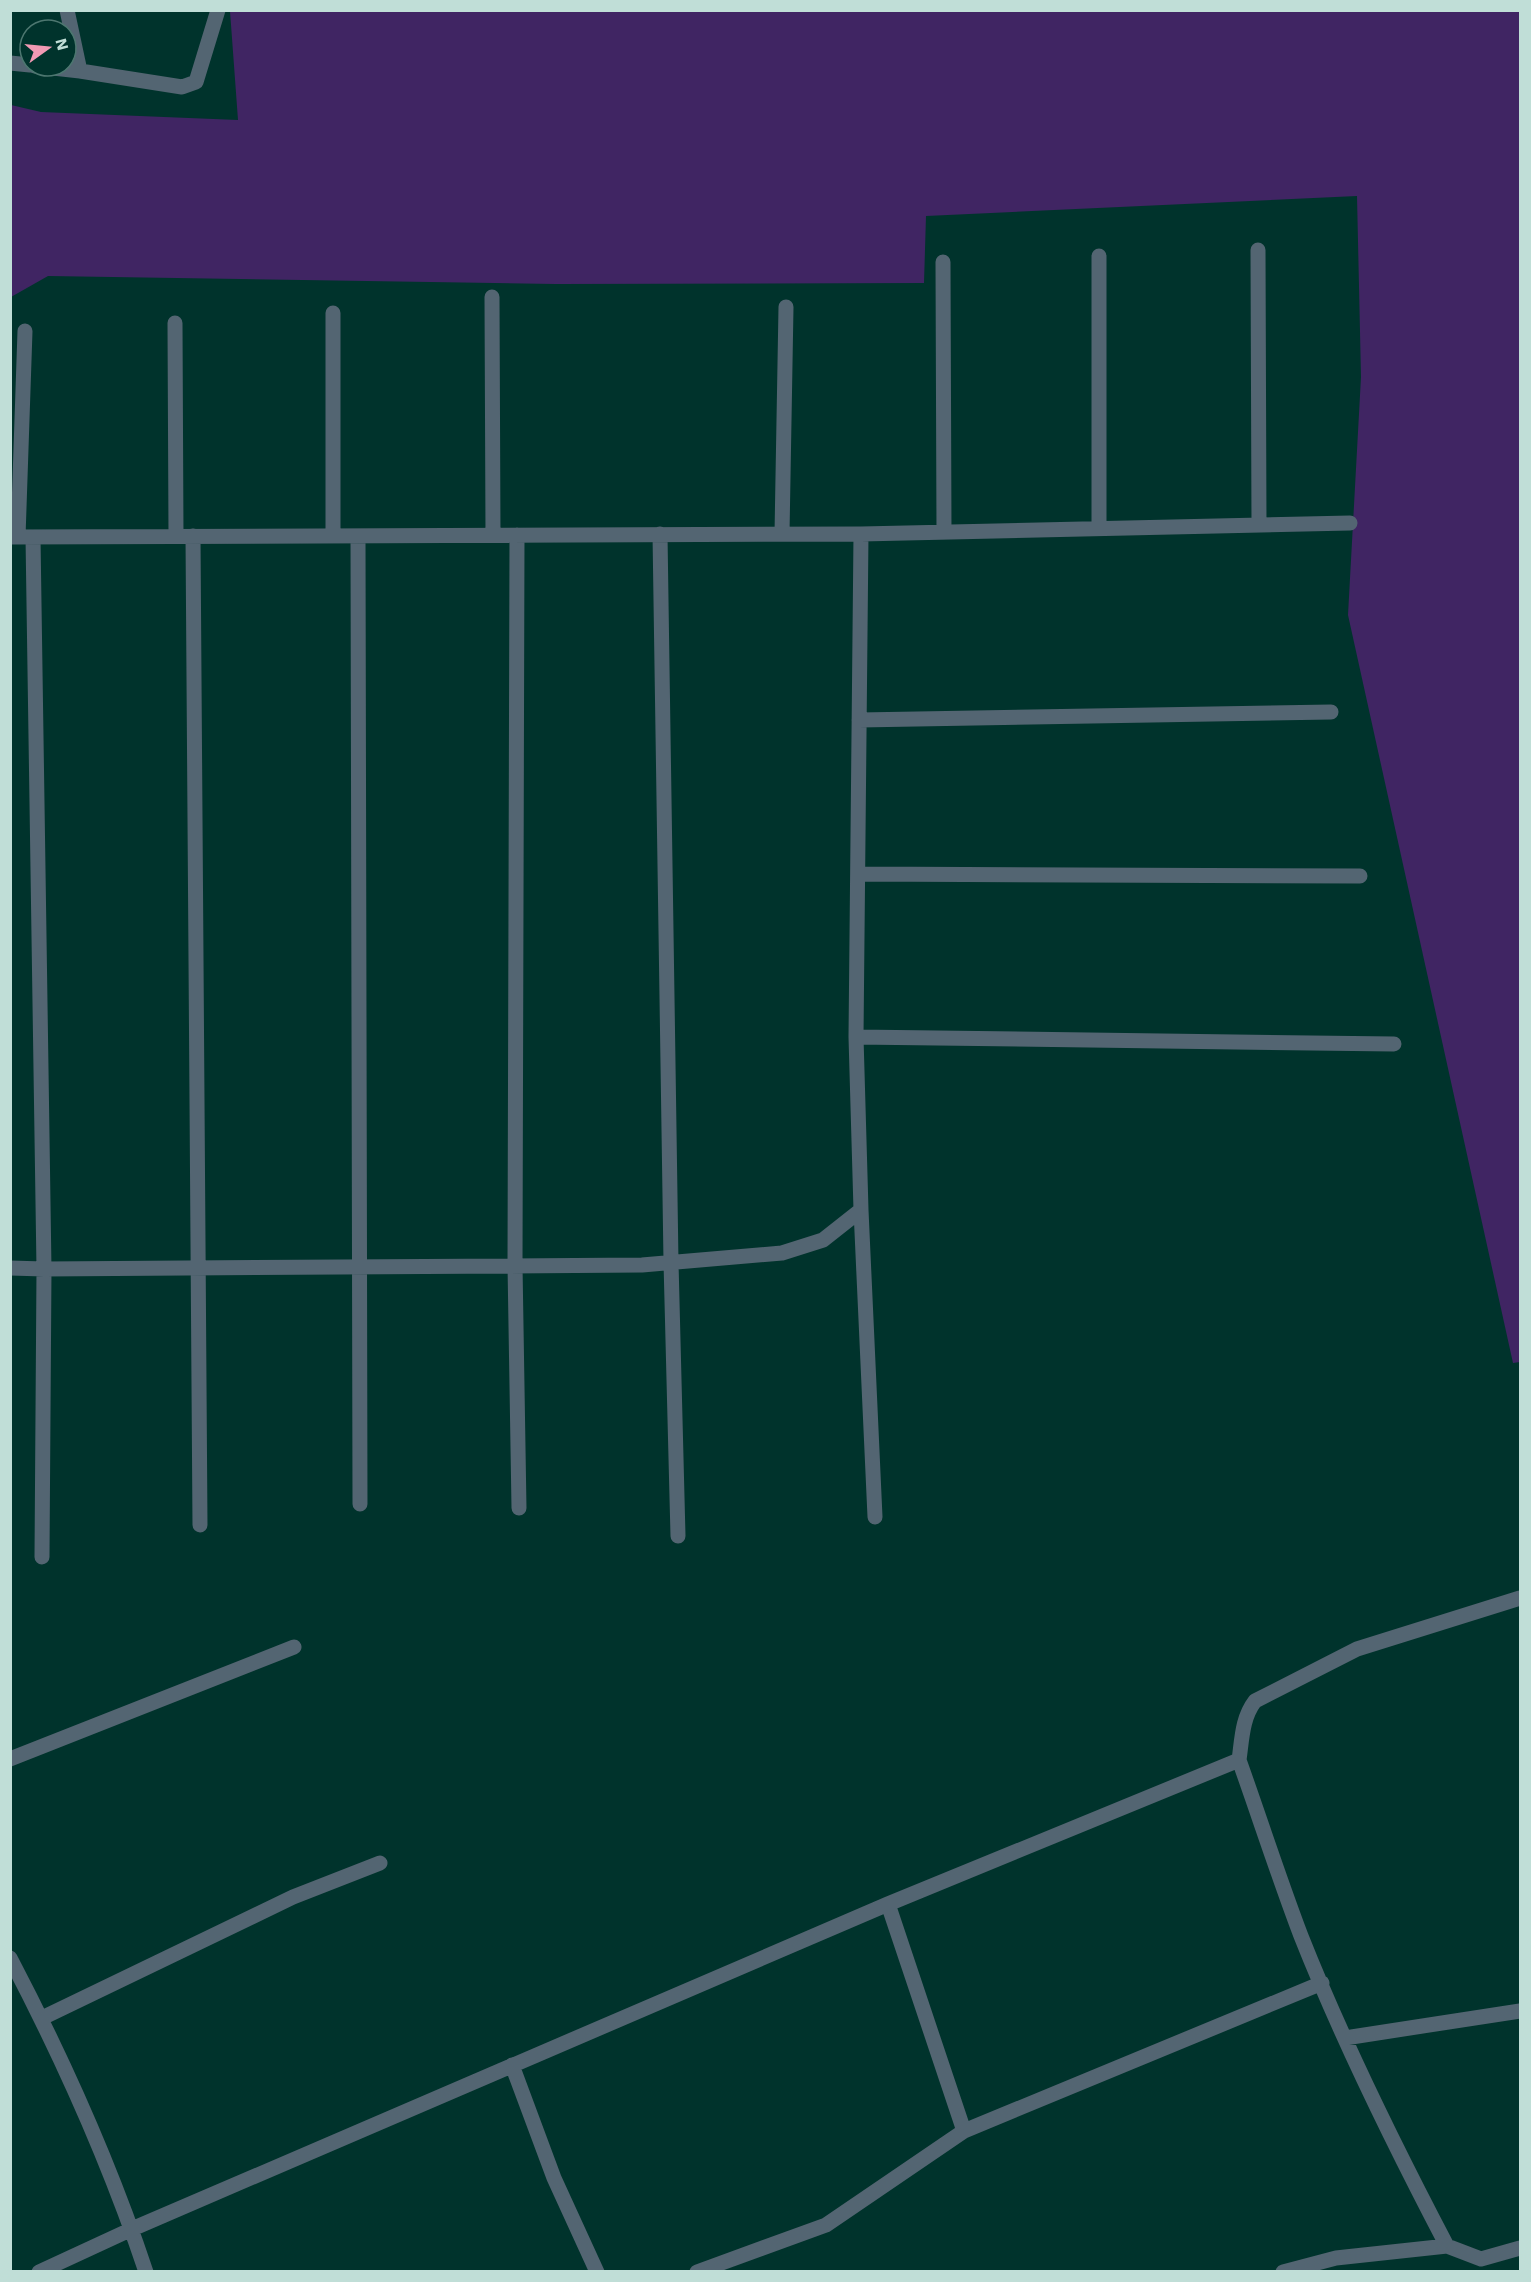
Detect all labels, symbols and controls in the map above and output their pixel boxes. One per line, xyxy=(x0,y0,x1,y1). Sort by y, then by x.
north arrow xyxy=(18,18,78,78)
text: N xyxy=(51,36,73,52)

